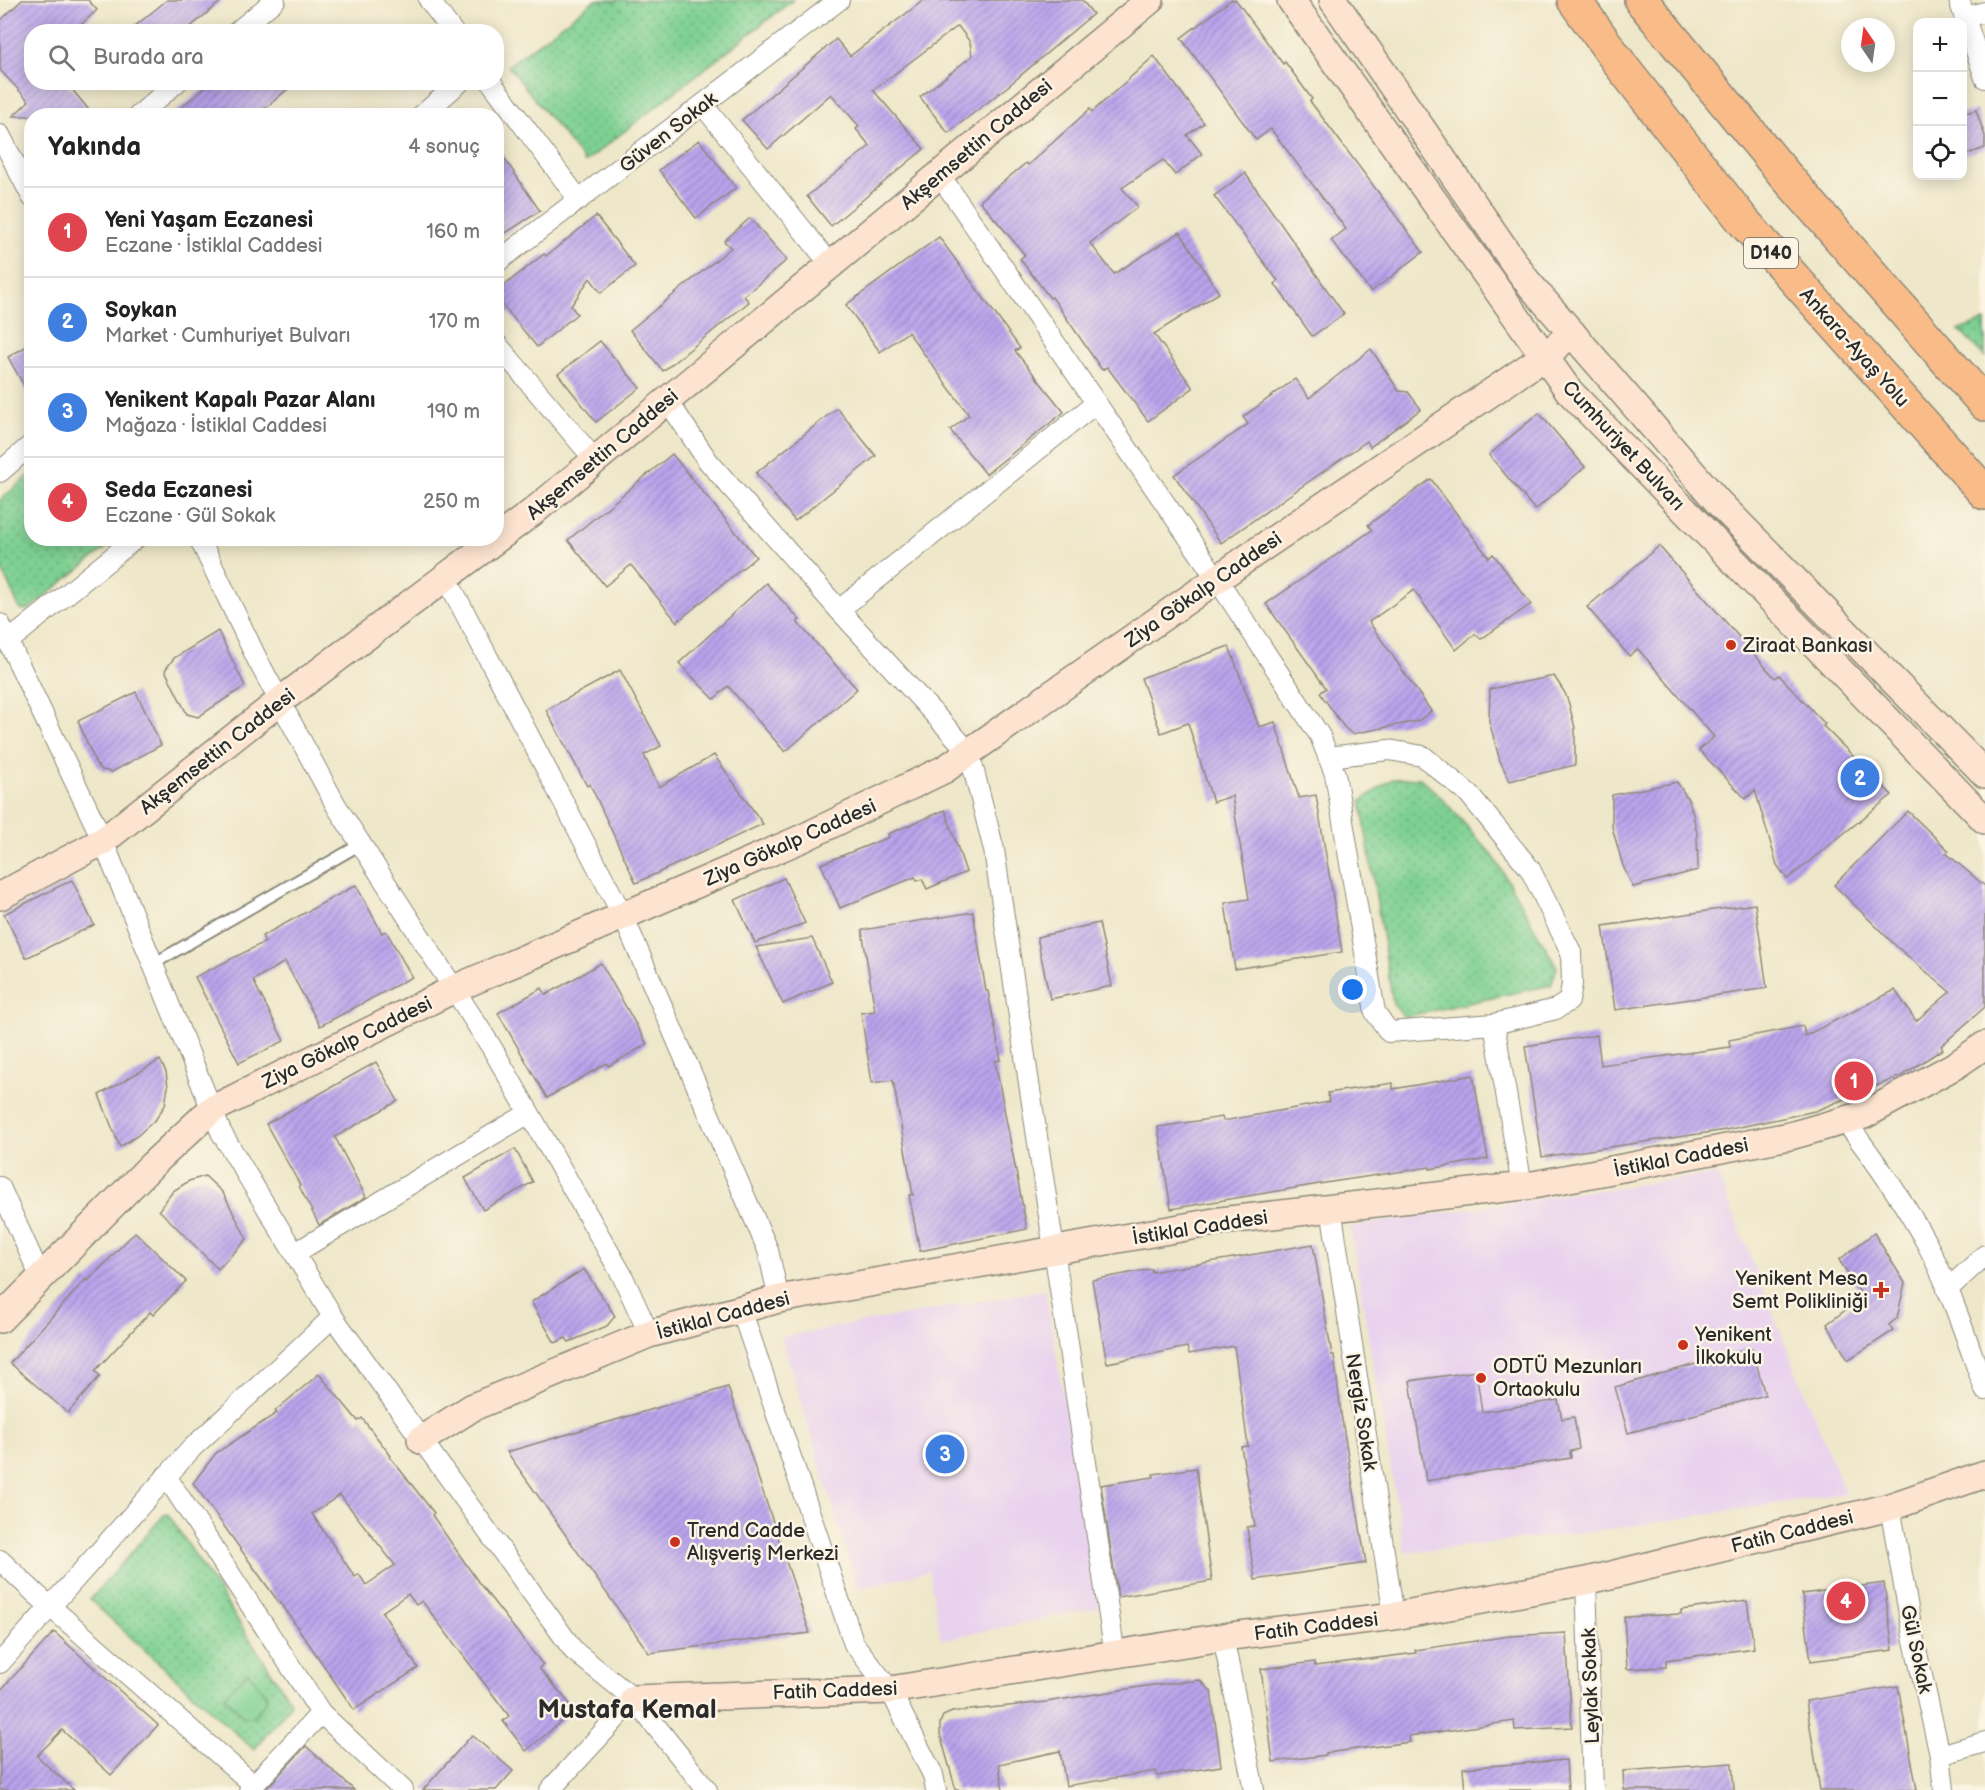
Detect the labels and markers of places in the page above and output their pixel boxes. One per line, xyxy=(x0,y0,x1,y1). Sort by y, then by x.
place label: Ziraat Bankası xyxy=(1742,634,1873,658)
marker: Ziraat Bankası xyxy=(1724,638,1738,652)
pin: 2 xyxy=(1840,756,1880,800)
pin: 1 xyxy=(1834,1058,1874,1104)
place label: Yenikent Mesa Semt Polikliniği xyxy=(1732,1267,1868,1314)
marker: Yenikent Mesa Semt Polikliniği xyxy=(1872,1281,1890,1299)
place label: Yenikent İlkokulu xyxy=(1694,1323,1772,1370)
marker: Yenikent İlkokulu xyxy=(1676,1338,1690,1352)
place label: ODTÜ Mezunları Ortaokulu xyxy=(1493,1354,1642,1402)
marker: ODTÜ Mezunları Ortaokulu xyxy=(1474,1371,1488,1385)
pin: 3 xyxy=(926,1432,964,1476)
place label: Trend Cadde Alışveriş Merkezi xyxy=(687,1519,839,1566)
marker: Trend Cadde Alışveriş Merkezi xyxy=(668,1535,682,1549)
pin: 4 xyxy=(1826,1578,1866,1624)

